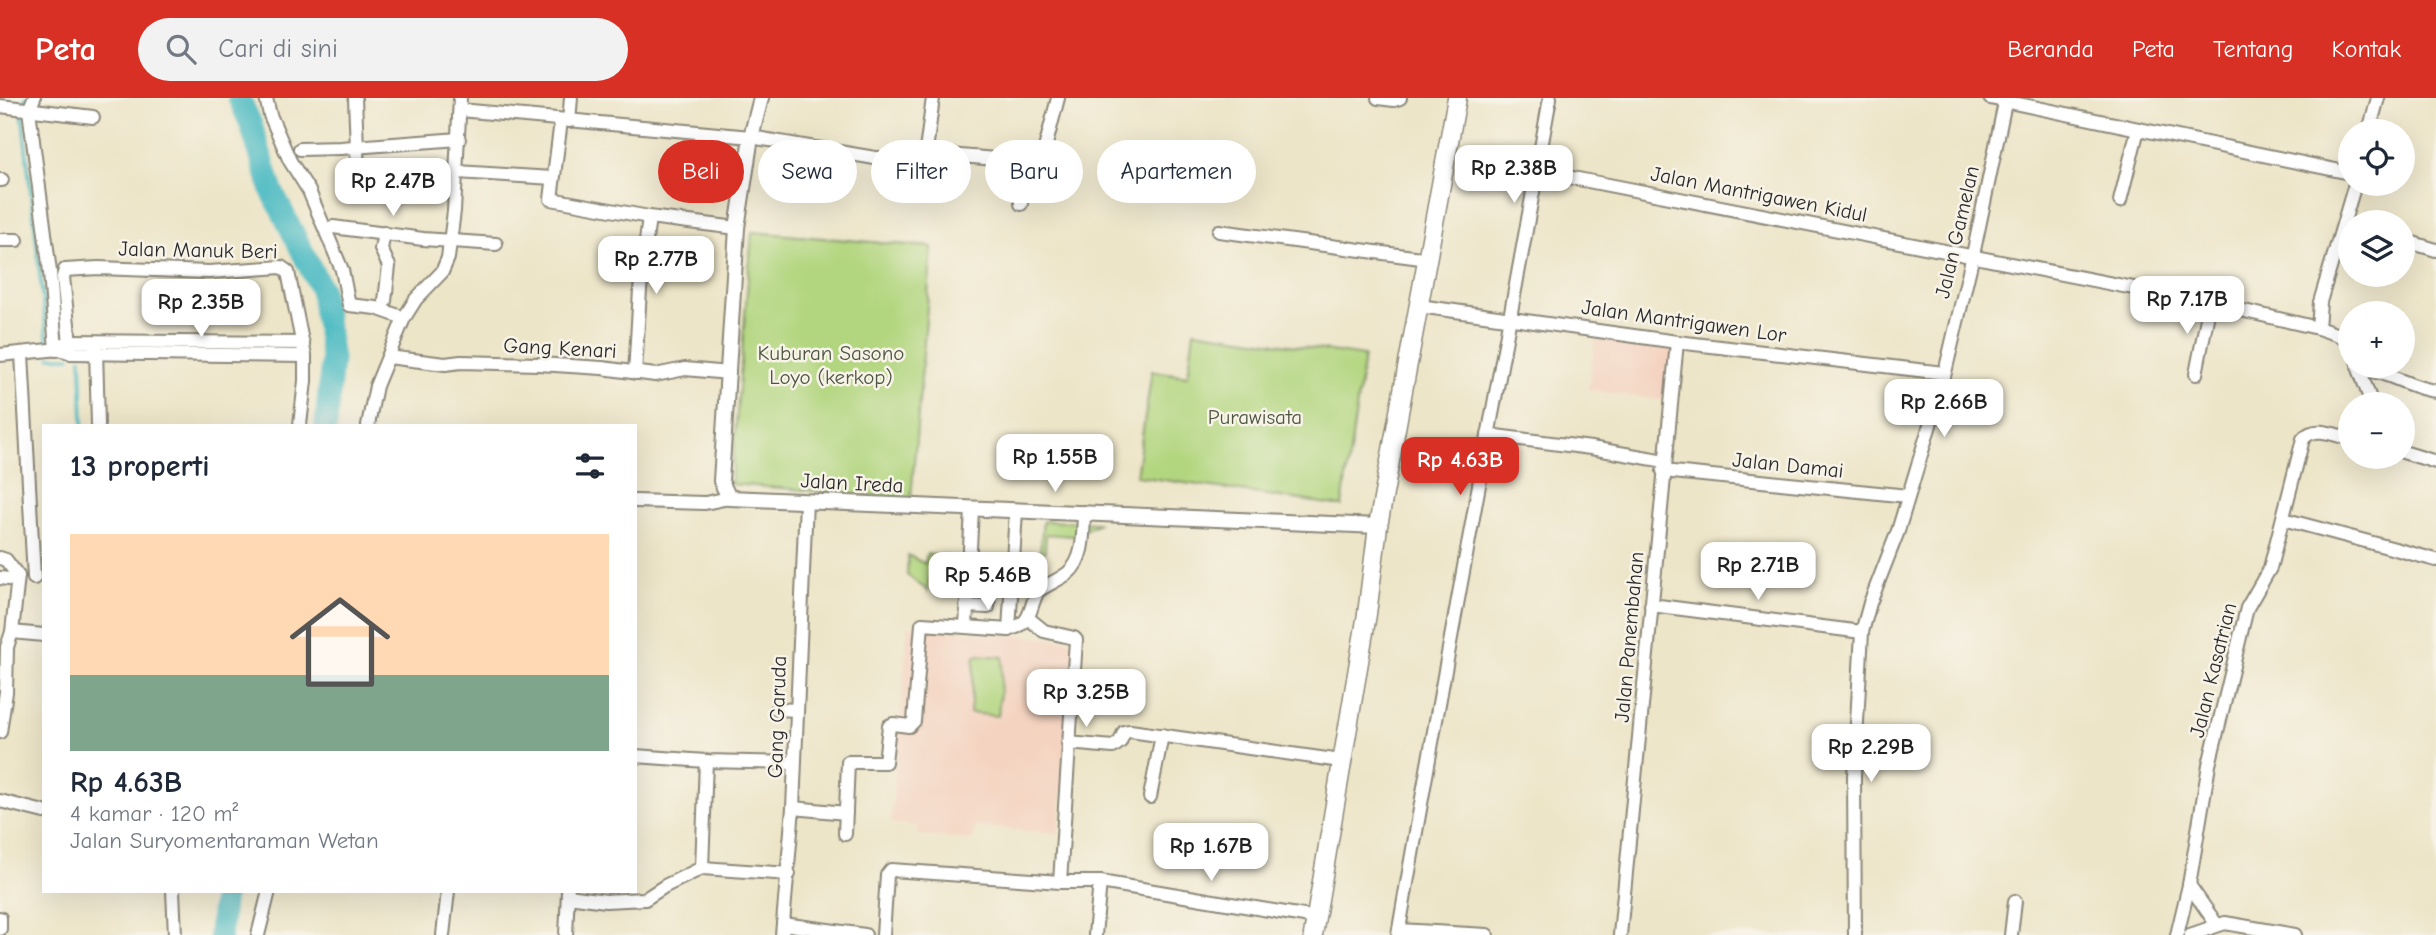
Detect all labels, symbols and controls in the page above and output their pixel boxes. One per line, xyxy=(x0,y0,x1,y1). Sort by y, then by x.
search box xyxy=(138,18,628,81)
text: Peta xyxy=(35,30,96,68)
icon: search xyxy=(162,30,200,68)
text: Cari di sini xyxy=(218,34,338,64)
text: Beranda xyxy=(2007,35,2094,63)
text: Peta xyxy=(2132,35,2175,63)
text: Tentang xyxy=(2213,35,2293,63)
text: Kontak xyxy=(2331,35,2401,63)
map controls xyxy=(2338,119,2415,469)
button: locate xyxy=(2338,119,2415,196)
chip: Beli xyxy=(658,140,744,203)
chip: Sewa xyxy=(758,140,857,203)
chip: Filter xyxy=(871,140,971,203)
chip: Baru xyxy=(985,140,1083,203)
chip: Apartemen xyxy=(1097,140,1256,203)
pin: Rp 2.38B xyxy=(1442,146,1586,205)
text: Rp 2.38B xyxy=(1471,154,1557,181)
pin: Rp 2.47B xyxy=(321,158,465,218)
street label: Jalan Mantrigawen Kidul xyxy=(1649,161,1869,227)
street label: Jalan Gamelan xyxy=(1930,163,1984,301)
text: Rp 2.47B xyxy=(351,167,435,194)
button: layers xyxy=(2338,210,2415,287)
pin: Rp 2.77B xyxy=(584,236,728,296)
street label: Jalan Manuk Beri xyxy=(118,237,278,263)
text: Rp 2.77B xyxy=(614,245,698,272)
pin: Rp 7.17B xyxy=(2115,276,2259,336)
pin: Rp 2.35B xyxy=(129,280,273,339)
text: Rp 7.17B xyxy=(2146,285,2228,312)
text: Rp 2.35B xyxy=(158,288,244,315)
street label: Jalan Mantrigawen Lor xyxy=(1580,295,1789,347)
button: + xyxy=(2338,301,2415,378)
street label: Gang Kenari xyxy=(503,333,617,363)
park label: Kuburan Sasono Loyo (kerkop) xyxy=(758,341,904,389)
pin: Rp 2.66B xyxy=(1872,380,2016,439)
text: Rp 2.66B xyxy=(1900,388,1988,415)
button: − xyxy=(2338,392,2415,469)
park label: Purawisata xyxy=(1208,405,1302,429)
pin: Rp 1.55B xyxy=(983,434,1127,494)
pin: Rp 4.63B xyxy=(1388,438,1532,497)
text: Rp 1.55B xyxy=(1012,443,1098,470)
text: Rp 4.63B xyxy=(1417,446,1503,473)
icon: filters xyxy=(571,447,609,485)
street label: Jalan Damai xyxy=(1731,447,1845,483)
text: 13 properti xyxy=(70,449,210,484)
street label: Jalan Ireda xyxy=(800,468,904,498)
pin: Rp 2.71B xyxy=(1686,542,1830,602)
street label: Jalan Panembahan xyxy=(1610,551,1648,723)
text: Rp 2.71B xyxy=(1717,551,1799,578)
pin: Rp 5.46B xyxy=(916,552,1060,612)
text: Rp 5.46B xyxy=(945,561,1031,588)
icon: home xyxy=(277,579,403,705)
street label: Jalan Kasatrian xyxy=(2185,600,2241,740)
street label: Gang Garuda xyxy=(763,655,791,779)
pin: Rp 3.25B xyxy=(1014,670,1158,729)
text: Rp 3.25B xyxy=(1043,678,1129,705)
pin: Rp 2.29B xyxy=(1799,724,1943,784)
text: Rp 2.29B xyxy=(1828,733,1914,760)
text: Rp 4.63B xyxy=(70,765,182,800)
text: 4 kamar · 120 m² xyxy=(70,800,238,827)
pin: Rp 1.67B xyxy=(1139,824,1283,883)
text: Jalan Suryomentaraman Wetan xyxy=(70,827,379,854)
text: Rp 1.67B xyxy=(1169,832,1253,859)

